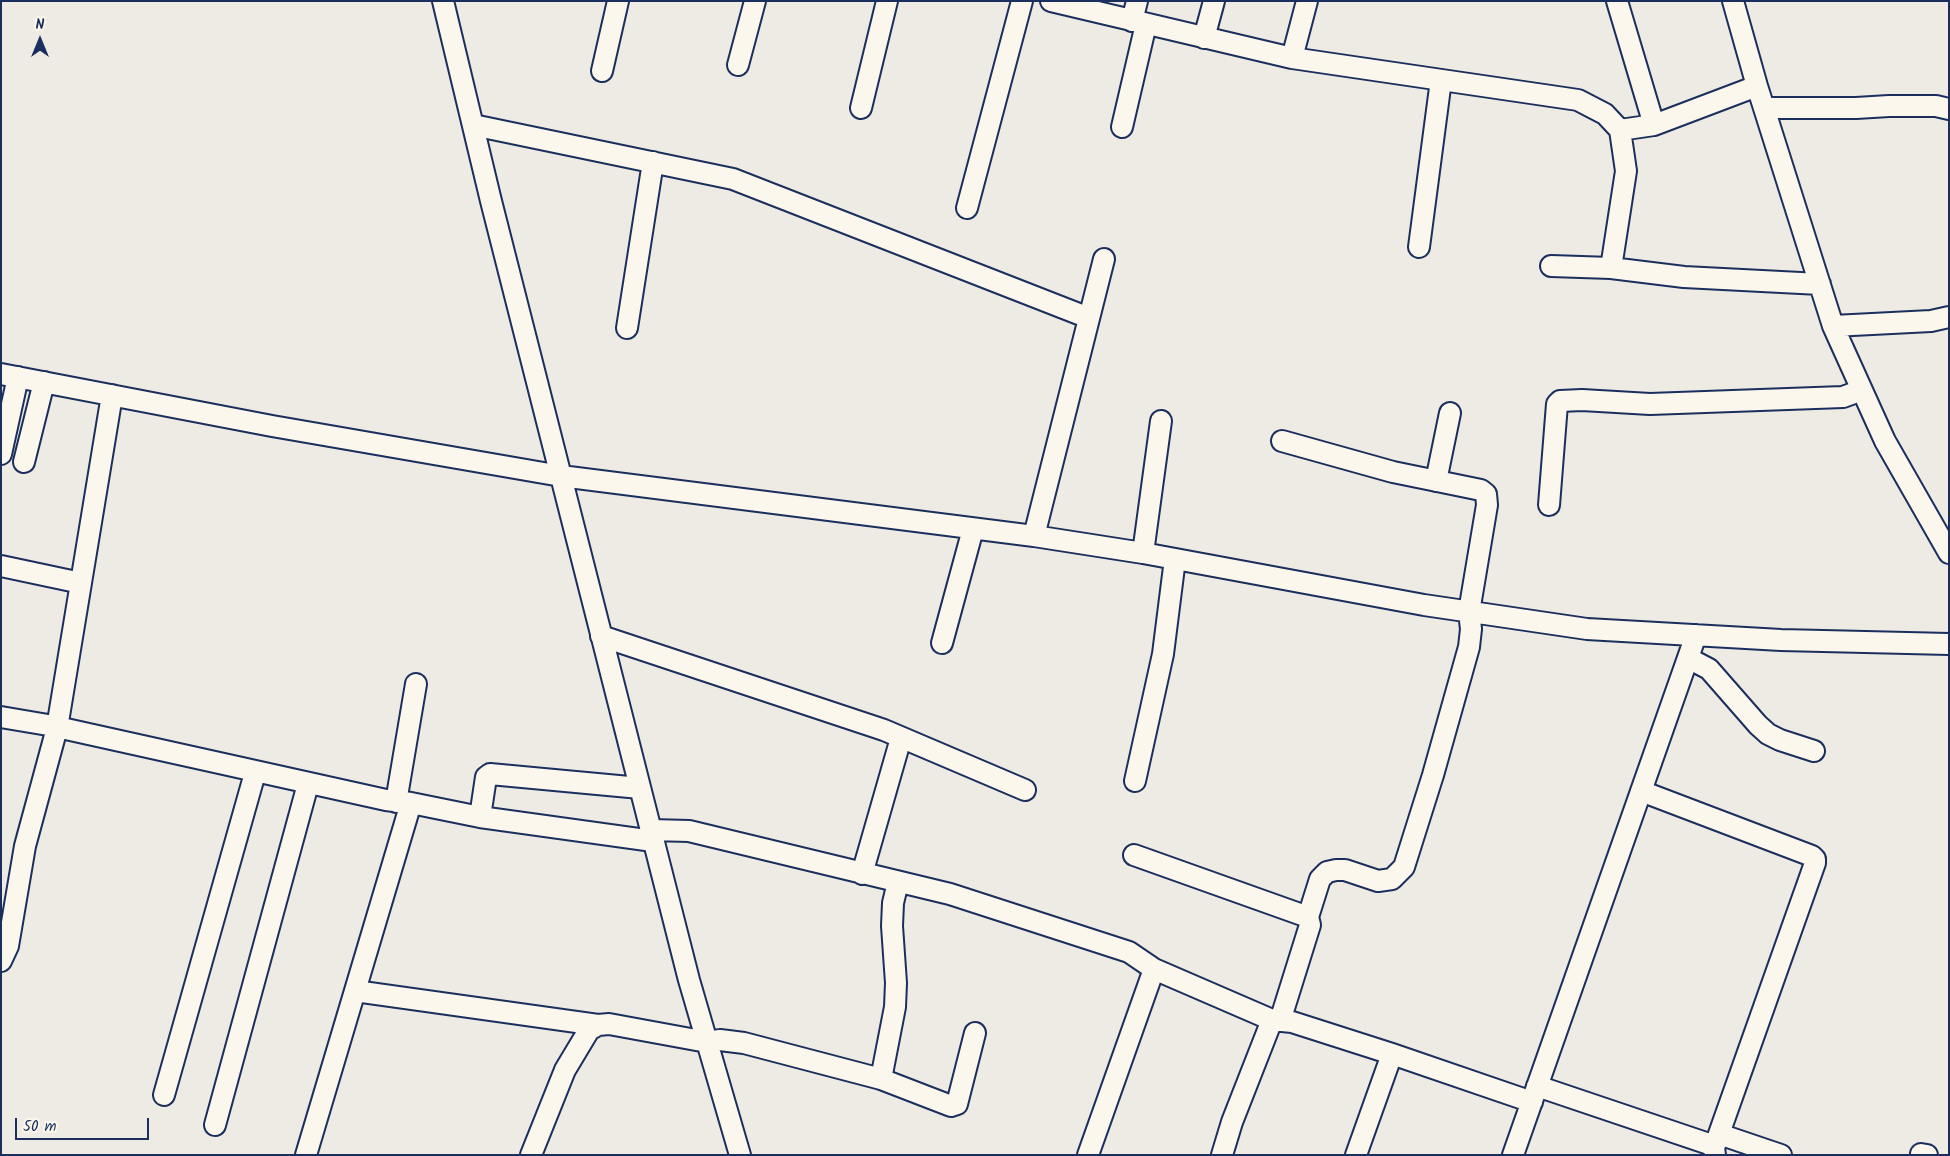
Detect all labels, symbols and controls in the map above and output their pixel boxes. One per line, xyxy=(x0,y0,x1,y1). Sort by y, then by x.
text: N xyxy=(36,14,44,36)
north arrow xyxy=(15,15,65,65)
scale bar xyxy=(18,1108,151,1140)
text: 50 m xyxy=(23,1115,57,1139)

